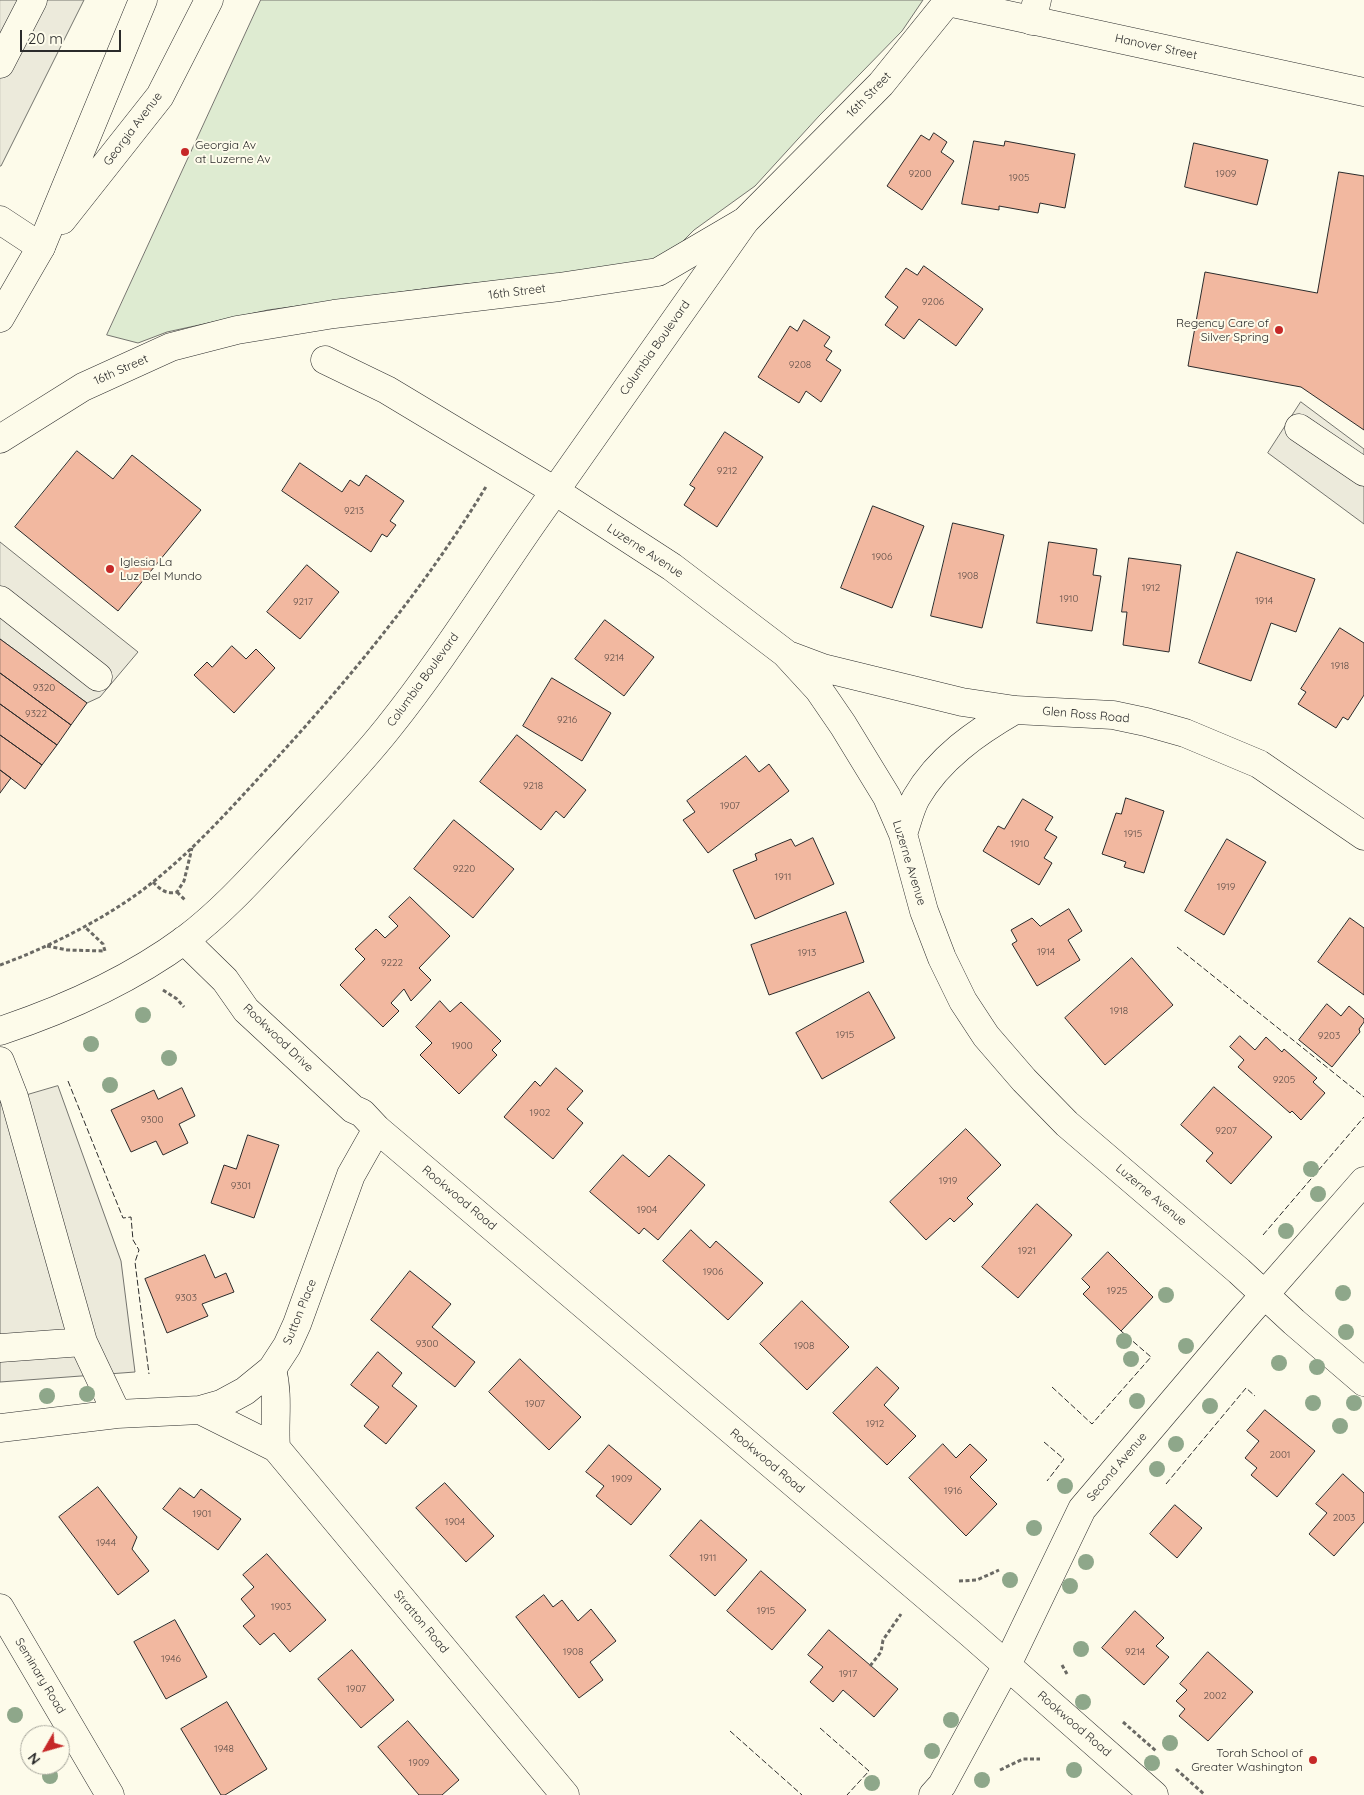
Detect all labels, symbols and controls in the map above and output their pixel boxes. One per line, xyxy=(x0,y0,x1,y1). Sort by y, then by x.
scale bar xyxy=(22,20,124,52)
text: 20 m xyxy=(28,29,63,48)
street label: Hanover Street xyxy=(1114,31,1198,63)
street label: 16th Street xyxy=(844,69,894,121)
street label: Georgia Avenue xyxy=(101,89,165,169)
place label: Georgia Av at Luzerne Av xyxy=(195,138,271,166)
marker: Georgia Av at Luzerne Av xyxy=(179,146,191,158)
house number: 9200 xyxy=(908,168,932,180)
house number: 1909 xyxy=(1216,168,1236,180)
house number: 1905 xyxy=(1009,172,1029,184)
street label: 16th Street xyxy=(487,281,547,303)
house number: 9206 xyxy=(922,296,944,308)
street label: Columbia Boulevard xyxy=(617,298,693,398)
place label: Regency Care of Silver Spring xyxy=(1176,316,1269,344)
marker: Regency Care of Silver Spring xyxy=(1273,324,1285,336)
street label: 16th Street xyxy=(92,352,150,388)
house number: 9208 xyxy=(789,359,811,371)
house number: 9212 xyxy=(717,465,737,477)
house number: 9213 xyxy=(344,505,364,517)
street label: Luzerne Avenue xyxy=(604,521,686,581)
house number: 1906 xyxy=(872,551,892,563)
place label: Iglesia La Luz Del Mundo xyxy=(120,555,202,583)
marker: Iglesia La Luz Del Mundo xyxy=(104,563,116,575)
house number: 1908 xyxy=(958,570,978,582)
house number: 1912 xyxy=(1142,582,1160,594)
house number: 1910 xyxy=(1059,593,1079,605)
house number: 1914 xyxy=(1255,595,1273,607)
house number: 9217 xyxy=(293,596,313,608)
street label: Columbia Boulevard xyxy=(384,630,462,730)
house number: 9214 xyxy=(604,652,624,664)
house number: 1918 xyxy=(1331,660,1349,672)
house number: 9320 xyxy=(33,682,55,694)
street label: Glen Ross Road xyxy=(1042,704,1130,726)
house number: 9322 xyxy=(25,708,47,720)
house number: 9216 xyxy=(557,714,577,726)
house number: 9218 xyxy=(523,780,543,792)
house number: 1907 xyxy=(720,800,740,812)
street label: Luzerne Avenue xyxy=(889,819,929,907)
house number: 1915 xyxy=(1124,828,1142,840)
house number: 1910 xyxy=(1010,838,1030,850)
house number: 9220 xyxy=(453,863,475,875)
house number: 1911 xyxy=(775,871,791,883)
house number: 1919 xyxy=(1217,881,1235,893)
house number: 1914 xyxy=(1037,946,1055,958)
house number: 1913 xyxy=(798,947,816,959)
house number: 9222 xyxy=(381,957,403,969)
street label: Rookwood Drive xyxy=(240,1001,316,1075)
house number: 1918 xyxy=(1110,1005,1128,1017)
house number: 1915 xyxy=(836,1029,854,1041)
house number: 9203 xyxy=(1318,1030,1340,1042)
house number: 1900 xyxy=(451,1040,473,1052)
house number: 9205 xyxy=(1273,1074,1295,1086)
house number: 1902 xyxy=(530,1107,550,1119)
house number: 9300 xyxy=(141,1114,163,1126)
house number: 9207 xyxy=(1215,1125,1237,1137)
street label: Luzerne Avenue xyxy=(1113,1161,1189,1229)
street label: Rookwood Road xyxy=(419,1163,499,1233)
house number: 1919 xyxy=(939,1175,957,1187)
house number: 9301 xyxy=(231,1180,251,1192)
house number: 1904 xyxy=(637,1204,657,1216)
house number: 1921 xyxy=(1018,1245,1036,1257)
house number: 1906 xyxy=(703,1266,723,1278)
street label: Sutton Place xyxy=(280,1277,320,1347)
house number: 1925 xyxy=(1107,1285,1127,1297)
house number: 9303 xyxy=(175,1292,197,1304)
house number: 9300 xyxy=(416,1338,438,1350)
house number: 1908 xyxy=(794,1340,814,1352)
house number: 1907 xyxy=(525,1398,545,1410)
house number: 1912 xyxy=(866,1418,884,1430)
street label: Rookwood Road xyxy=(727,1426,807,1496)
street label: Second Avenue xyxy=(1084,1430,1150,1504)
house number: 2001 xyxy=(1269,1449,1291,1461)
house number: 1909 xyxy=(612,1473,632,1485)
house number: 1916 xyxy=(944,1485,962,1497)
house number: 1901 xyxy=(193,1508,211,1520)
house number: 2003 xyxy=(1333,1512,1355,1524)
house number: 1904 xyxy=(445,1516,465,1528)
house number: 1944 xyxy=(96,1537,116,1549)
house number: 1911 xyxy=(700,1552,716,1564)
street label: Stratton Road xyxy=(390,1588,452,1656)
house number: 1903 xyxy=(271,1601,291,1613)
house number: 1915 xyxy=(757,1605,775,1617)
street label: Seminary Road xyxy=(12,1636,68,1716)
house number: 1908 xyxy=(563,1646,583,1658)
house number: 9214 xyxy=(1125,1646,1145,1658)
house number: 1946 xyxy=(161,1653,181,1665)
house number: 1917 xyxy=(839,1668,857,1680)
house number: 1907 xyxy=(346,1683,366,1695)
street label: Rookwood Road xyxy=(1034,1688,1114,1760)
house number: 2002 xyxy=(1204,1690,1226,1702)
north arrow xyxy=(20,1725,70,1775)
house number: 1948 xyxy=(214,1743,234,1755)
place label: Torah School of Greater Washington xyxy=(1191,1746,1303,1774)
text: N xyxy=(24,1749,44,1768)
marker: Torah School of Greater Washington xyxy=(1307,1754,1319,1766)
house number: 1909 xyxy=(409,1757,429,1769)

